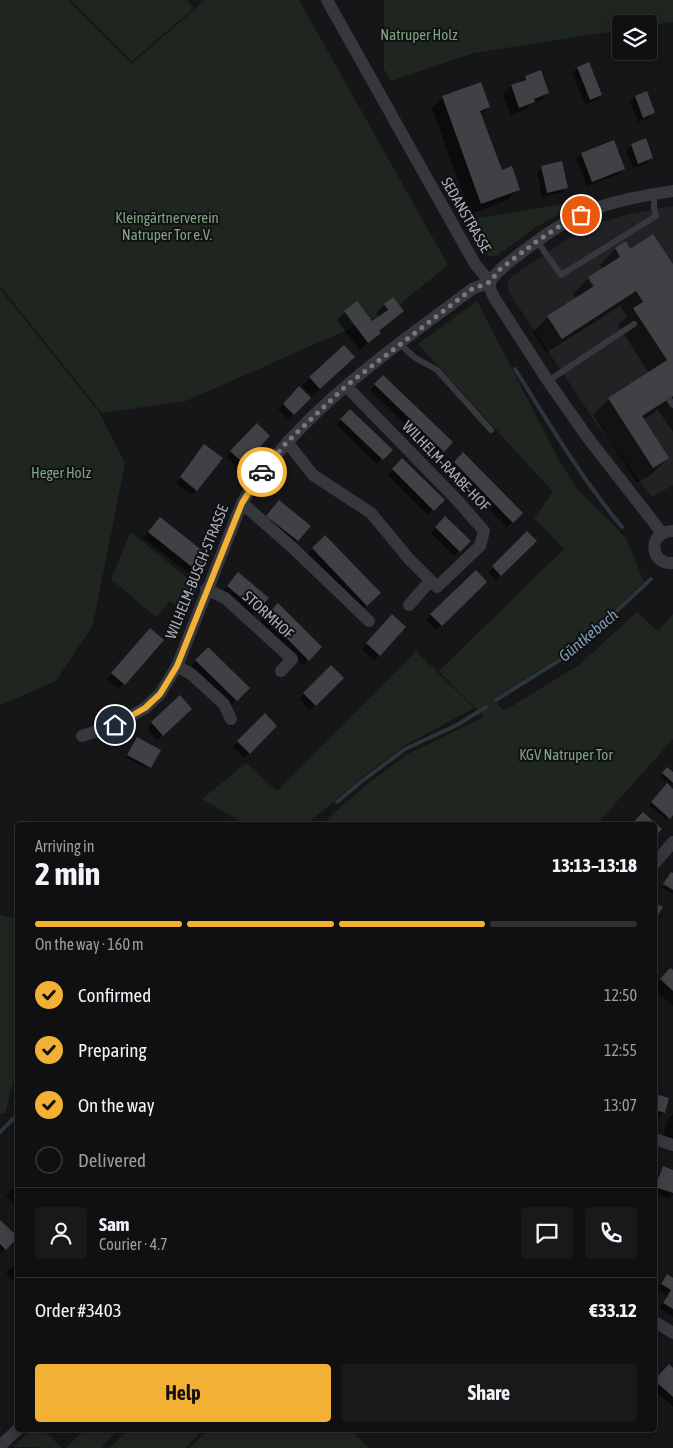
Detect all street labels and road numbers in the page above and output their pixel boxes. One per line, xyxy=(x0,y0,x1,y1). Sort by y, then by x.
street label: SEDANSTRASSE xyxy=(438,174,495,256)
street label: WILHELM-RAABE-HOF xyxy=(399,417,494,514)
street label: WILHELM-BUSCH-STRASSE xyxy=(162,502,232,641)
street label: STORMHOF xyxy=(239,587,297,642)

